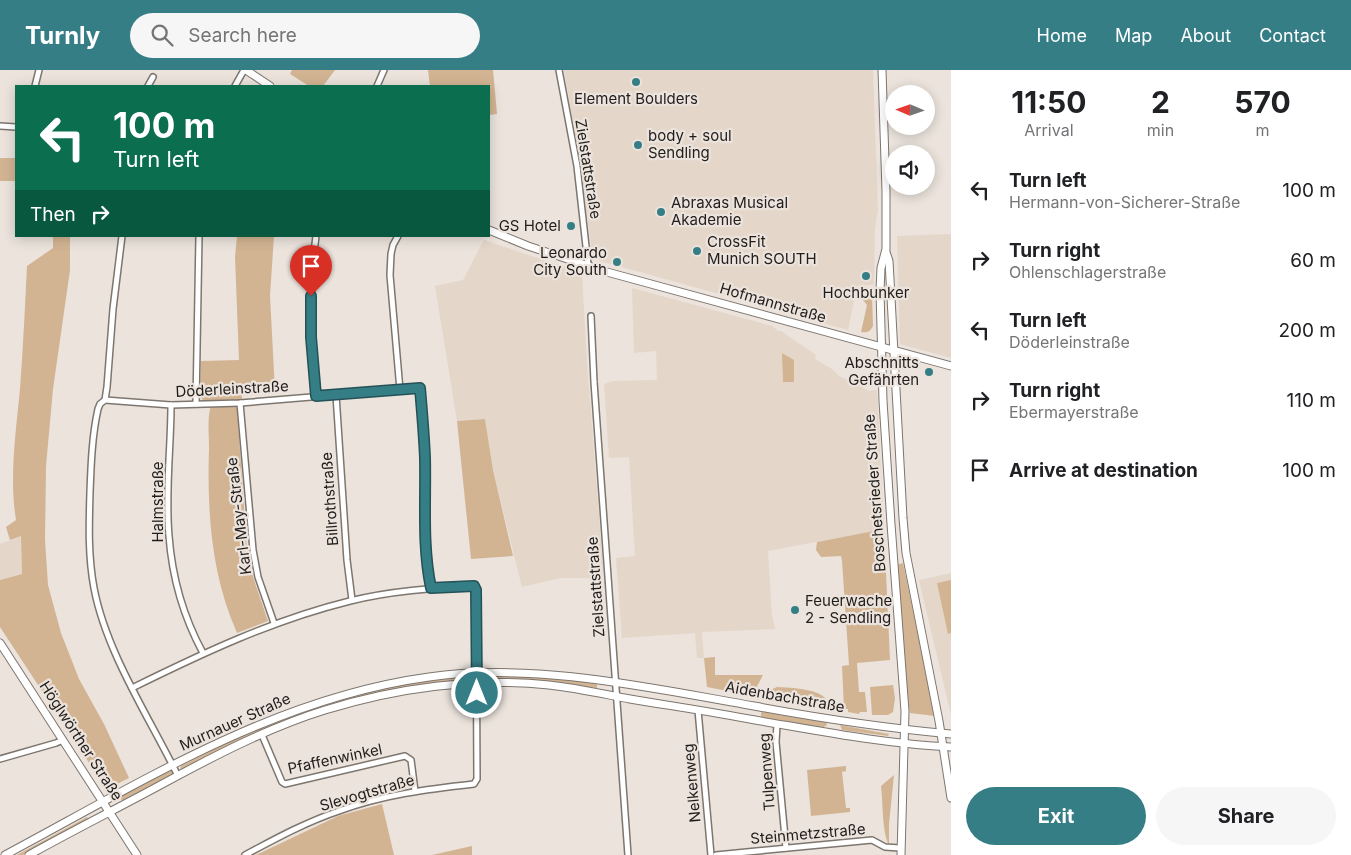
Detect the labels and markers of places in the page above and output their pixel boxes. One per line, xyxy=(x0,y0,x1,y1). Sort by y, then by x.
marker: Element Boulders xyxy=(630,76,642,88)
place label: Element Boulders xyxy=(574,89,698,108)
place label: body + soul Sendling xyxy=(648,126,732,162)
marker: body + soul Sendling xyxy=(632,139,644,151)
place label: Abraxas Musical Akademie xyxy=(671,193,788,229)
marker: Abraxas Musical Akademie xyxy=(655,206,667,218)
place label: GS Hotel xyxy=(499,216,561,235)
marker: GS Hotel xyxy=(565,220,577,232)
place label: CrossFit Munich SOUTH xyxy=(707,232,817,268)
place label: Leonardo City South xyxy=(533,243,607,279)
pin xyxy=(290,245,332,296)
marker: CrossFit Munich SOUTH xyxy=(691,245,703,257)
marker: Leonardo City South xyxy=(611,256,623,268)
marker: Hochbunker xyxy=(860,270,872,282)
place label: Hochbunker xyxy=(823,283,910,302)
place label: Abschnitts Gefährten xyxy=(844,353,919,389)
marker: Abschnitts Gefährten xyxy=(923,366,935,378)
place label: Feuerwache 2 - Sendling xyxy=(805,591,892,627)
marker: Feuerwache 2 - Sendling xyxy=(789,604,801,616)

